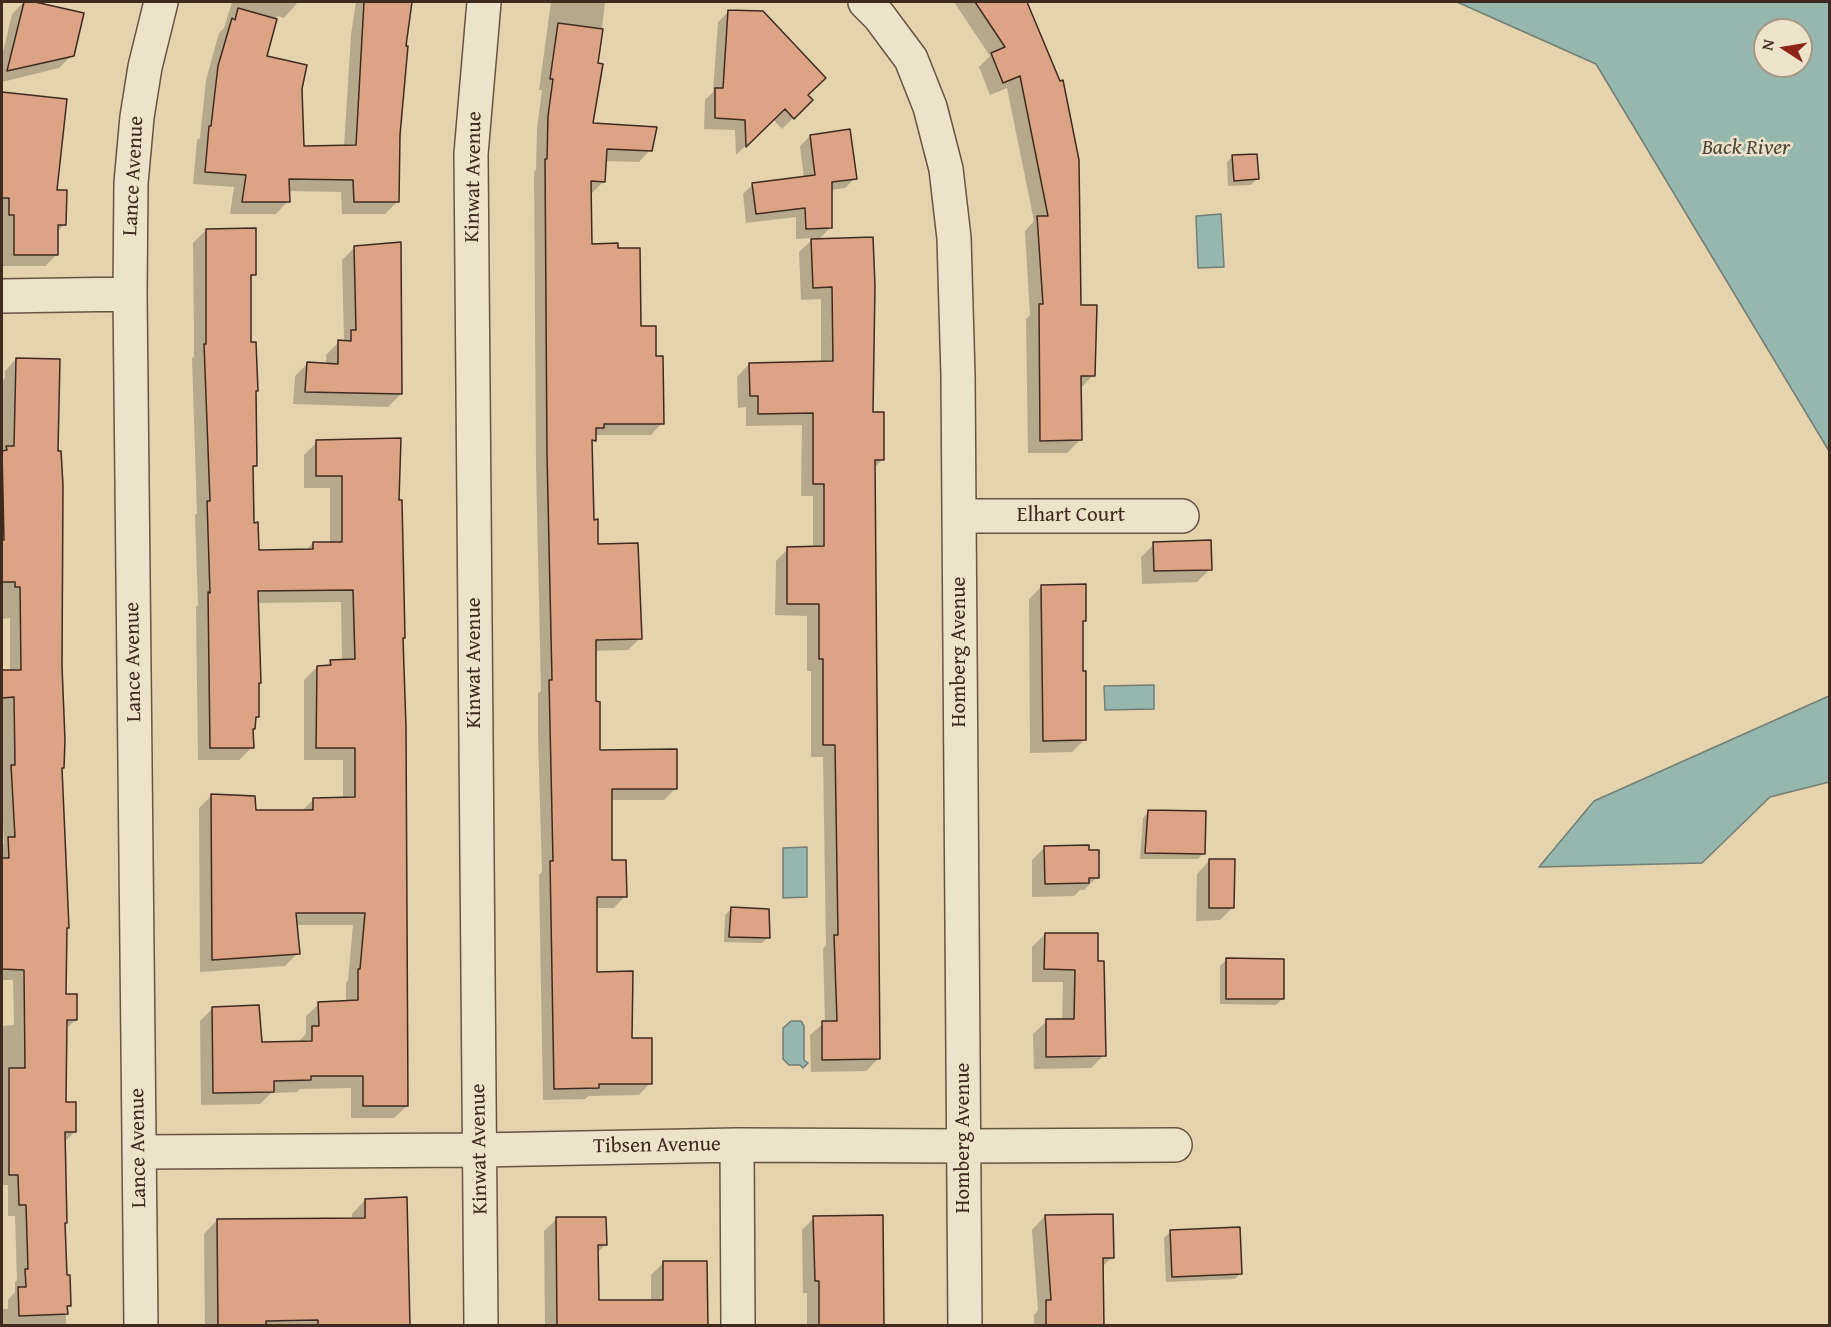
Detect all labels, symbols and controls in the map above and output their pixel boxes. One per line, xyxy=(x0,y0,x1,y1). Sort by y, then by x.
north arrow xyxy=(1753,18,1813,78)
text: N xyxy=(1754,37,1780,52)
street label: Kinwat Avenue xyxy=(460,111,488,243)
street label: Lance Avenue xyxy=(118,115,150,237)
water label: Back River xyxy=(1702,135,1790,161)
street label: Elhart Court xyxy=(1017,503,1125,529)
street label: Homberg Avenue xyxy=(947,577,973,727)
street label: Kinwat Avenue xyxy=(462,597,488,729)
street label: Lance Avenue xyxy=(120,602,148,722)
street label: Homberg Avenue xyxy=(951,1063,977,1213)
street label: Kinwat Avenue xyxy=(466,1083,494,1215)
street label: Lance Avenue xyxy=(125,1088,153,1208)
street label: Tibsen Avenue xyxy=(593,1132,721,1160)

